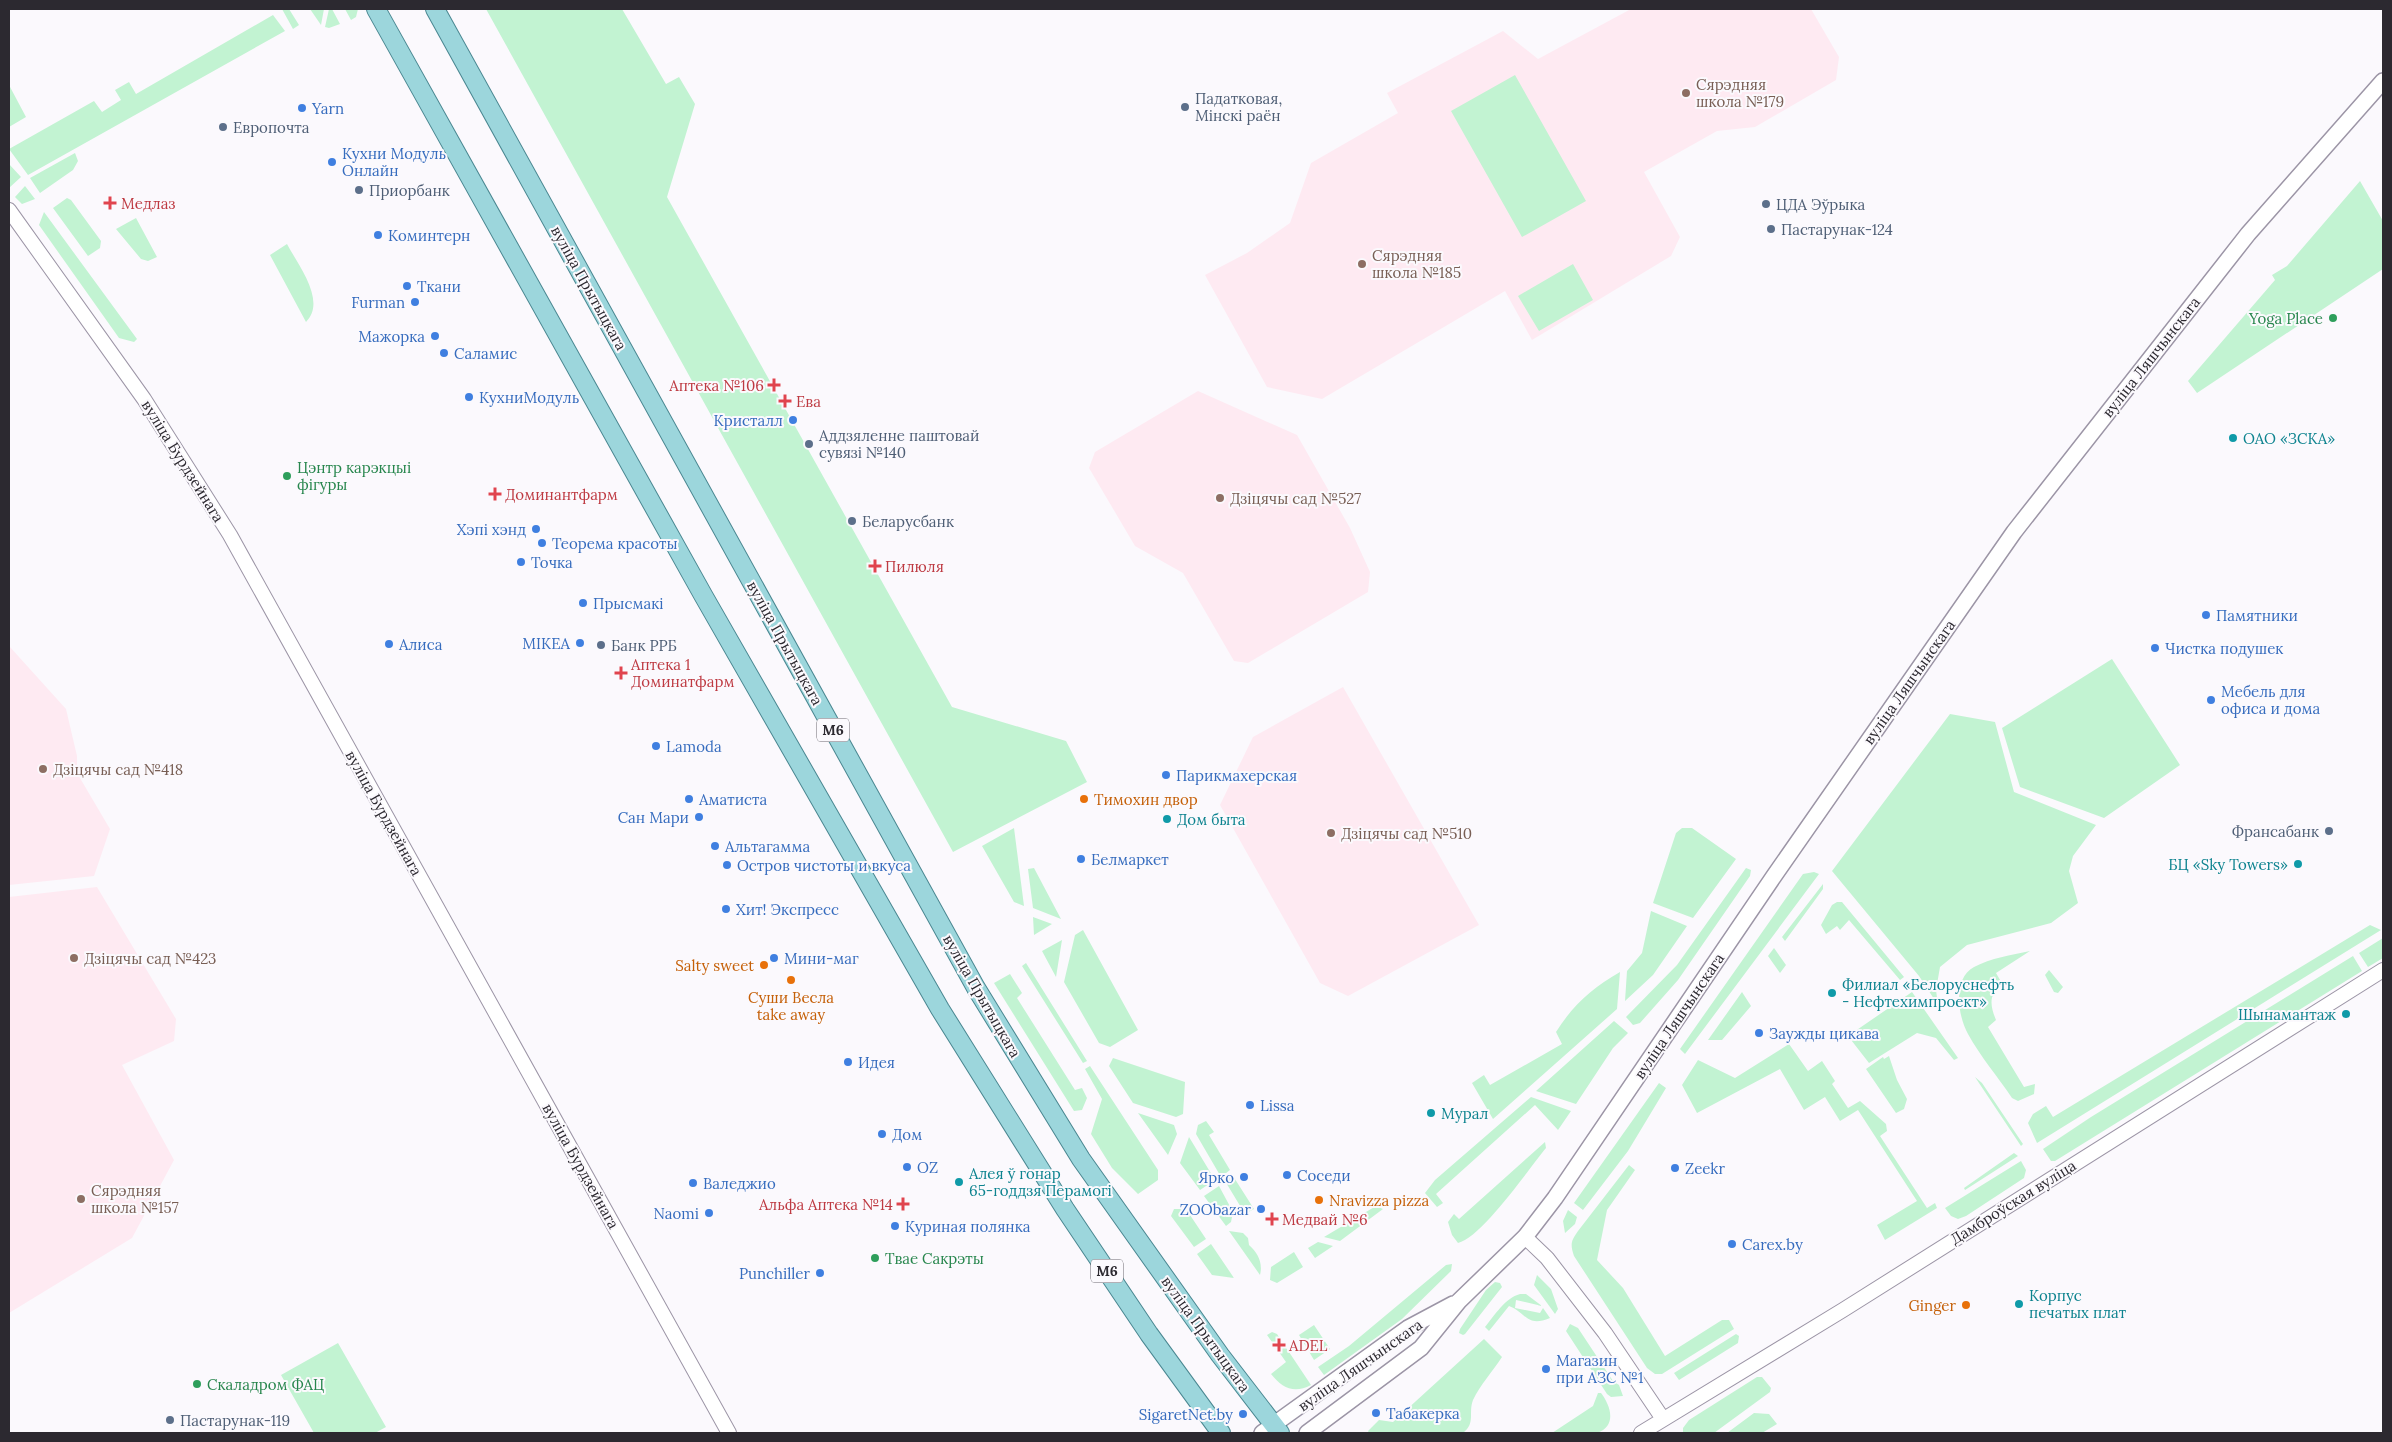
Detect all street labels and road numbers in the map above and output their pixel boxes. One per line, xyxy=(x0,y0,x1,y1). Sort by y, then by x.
street label: вуліца Прытыцкага xyxy=(547,223,631,354)
street label: вуліца Ляшчынскага xyxy=(2098,293,2204,421)
street label: вуліца Бурдзейнага xyxy=(138,396,228,526)
street label: вуліца Прытыцкага xyxy=(743,578,827,709)
street label: вуліца Ляшчынскага xyxy=(1859,616,1959,748)
road number: М6 xyxy=(817,718,849,742)
street label: вуліца Бурдзейнага xyxy=(342,747,427,879)
street label: вуліца Прытыцкага xyxy=(939,931,1025,1061)
street label: вуліца Ляшчынскага xyxy=(1630,949,1728,1083)
street label: вуліца Бурдзейнага xyxy=(539,1100,624,1232)
street label: Дамброўская вуліца xyxy=(1947,1155,2080,1248)
road number: М6 xyxy=(1091,1260,1123,1282)
street label: вуліца Прытыцкага xyxy=(1157,1272,1255,1396)
street label: вуліца Ляшчынскага xyxy=(1294,1315,1426,1415)

